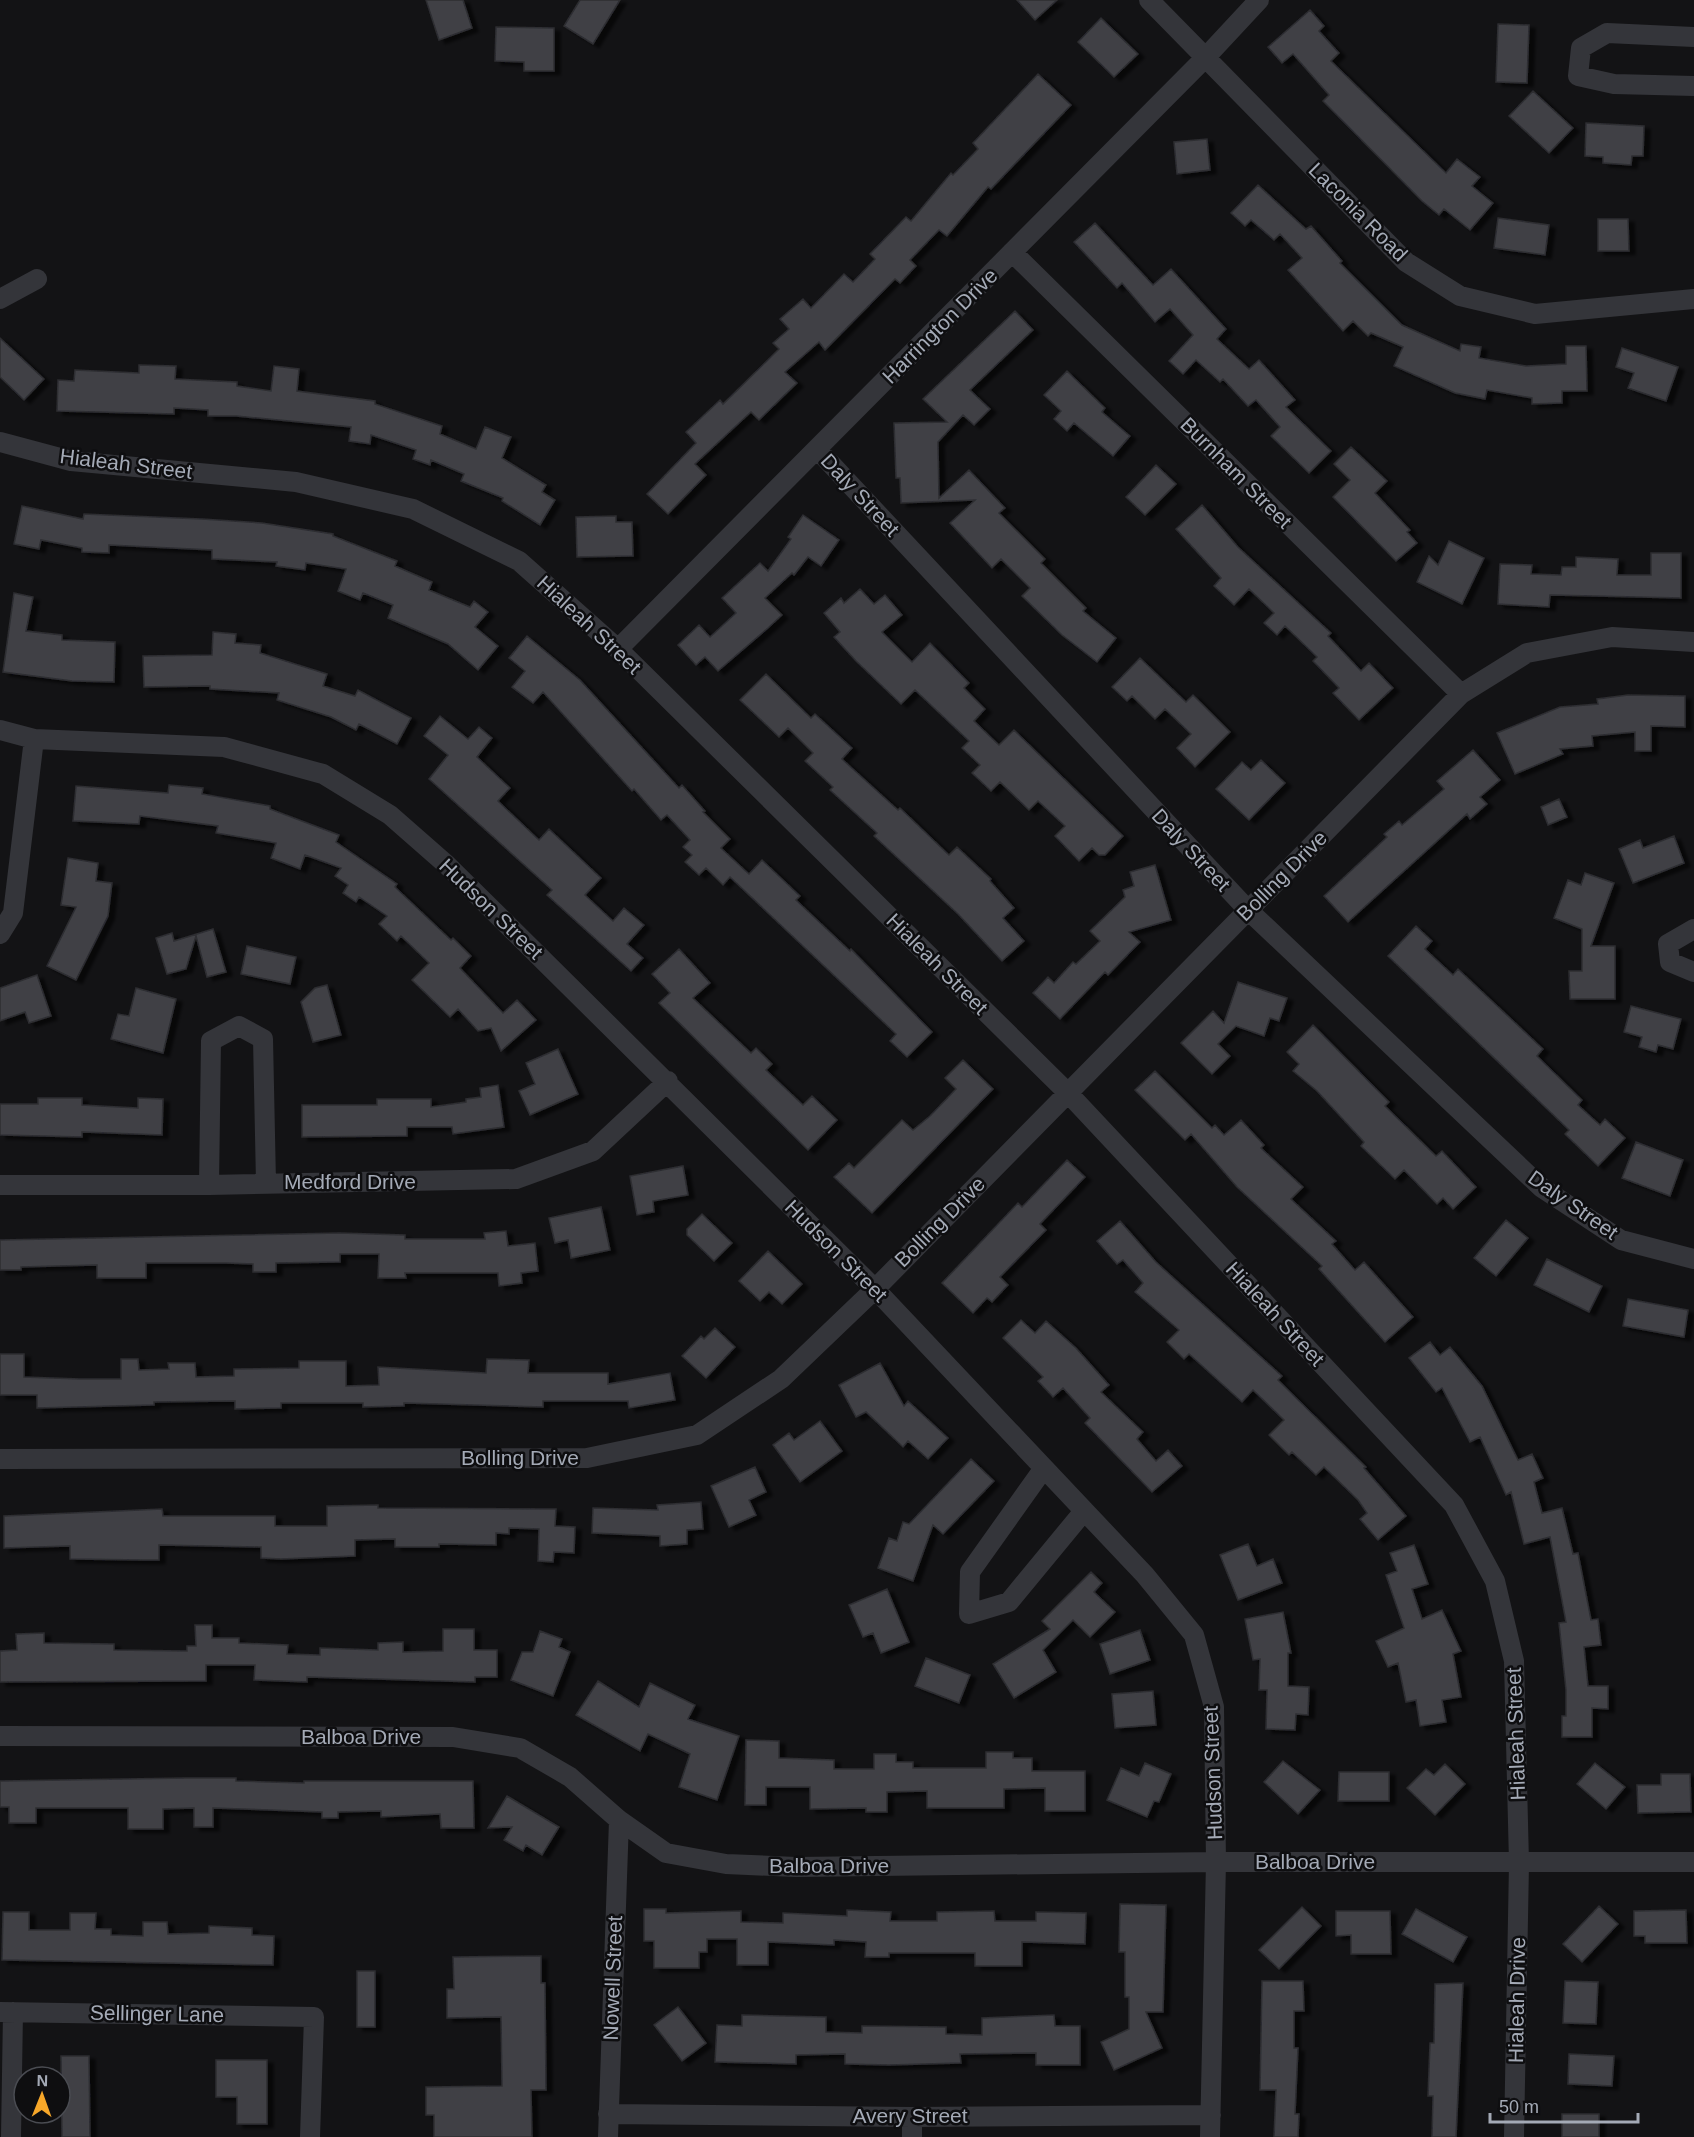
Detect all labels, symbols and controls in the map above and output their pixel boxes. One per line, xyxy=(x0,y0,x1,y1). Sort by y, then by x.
street label: Laconia Road xyxy=(1304,158,1412,266)
street label: Harrington Drive xyxy=(877,263,1002,388)
street label: Burnham Street xyxy=(1176,413,1297,533)
street label: Hialeah Street xyxy=(59,444,194,483)
street label: Daly Street xyxy=(817,449,904,541)
street label: Hialeah Street xyxy=(533,571,646,679)
street label: Daly Street xyxy=(1148,804,1235,896)
street label: Bolling Drive xyxy=(1232,826,1331,925)
street label: Hudson Street xyxy=(435,854,548,964)
street label: Hialeah Street xyxy=(882,908,993,1019)
street label: Daly Street xyxy=(1524,1165,1623,1244)
street label: Medford Drive xyxy=(284,1170,416,1193)
street label: Bolling Drive xyxy=(890,1172,989,1271)
street label: Hudson Street xyxy=(781,1195,892,1306)
street label: Hialeah Street xyxy=(1222,1257,1329,1370)
street label: Bolling Drive xyxy=(461,1446,579,1469)
street label: Hialeah Street xyxy=(1502,1667,1529,1801)
street label: Hudson Street xyxy=(1199,1705,1226,1841)
street label: Balboa Drive xyxy=(301,1725,421,1748)
street label: Balboa Drive xyxy=(1255,1850,1375,1873)
street label: Balboa Drive xyxy=(769,1854,889,1877)
street label: Nowell Street xyxy=(599,1915,626,2041)
street label: Hialeah Drive xyxy=(1504,1937,1529,2063)
street label: Sellinger Lane xyxy=(90,2001,224,2026)
north arrow xyxy=(12,2065,72,2125)
text: N xyxy=(36,2072,48,2089)
scale bar xyxy=(1490,2086,1638,2124)
text: 50 m xyxy=(1499,2097,1539,2117)
street label: Avery Street xyxy=(852,2104,968,2127)

